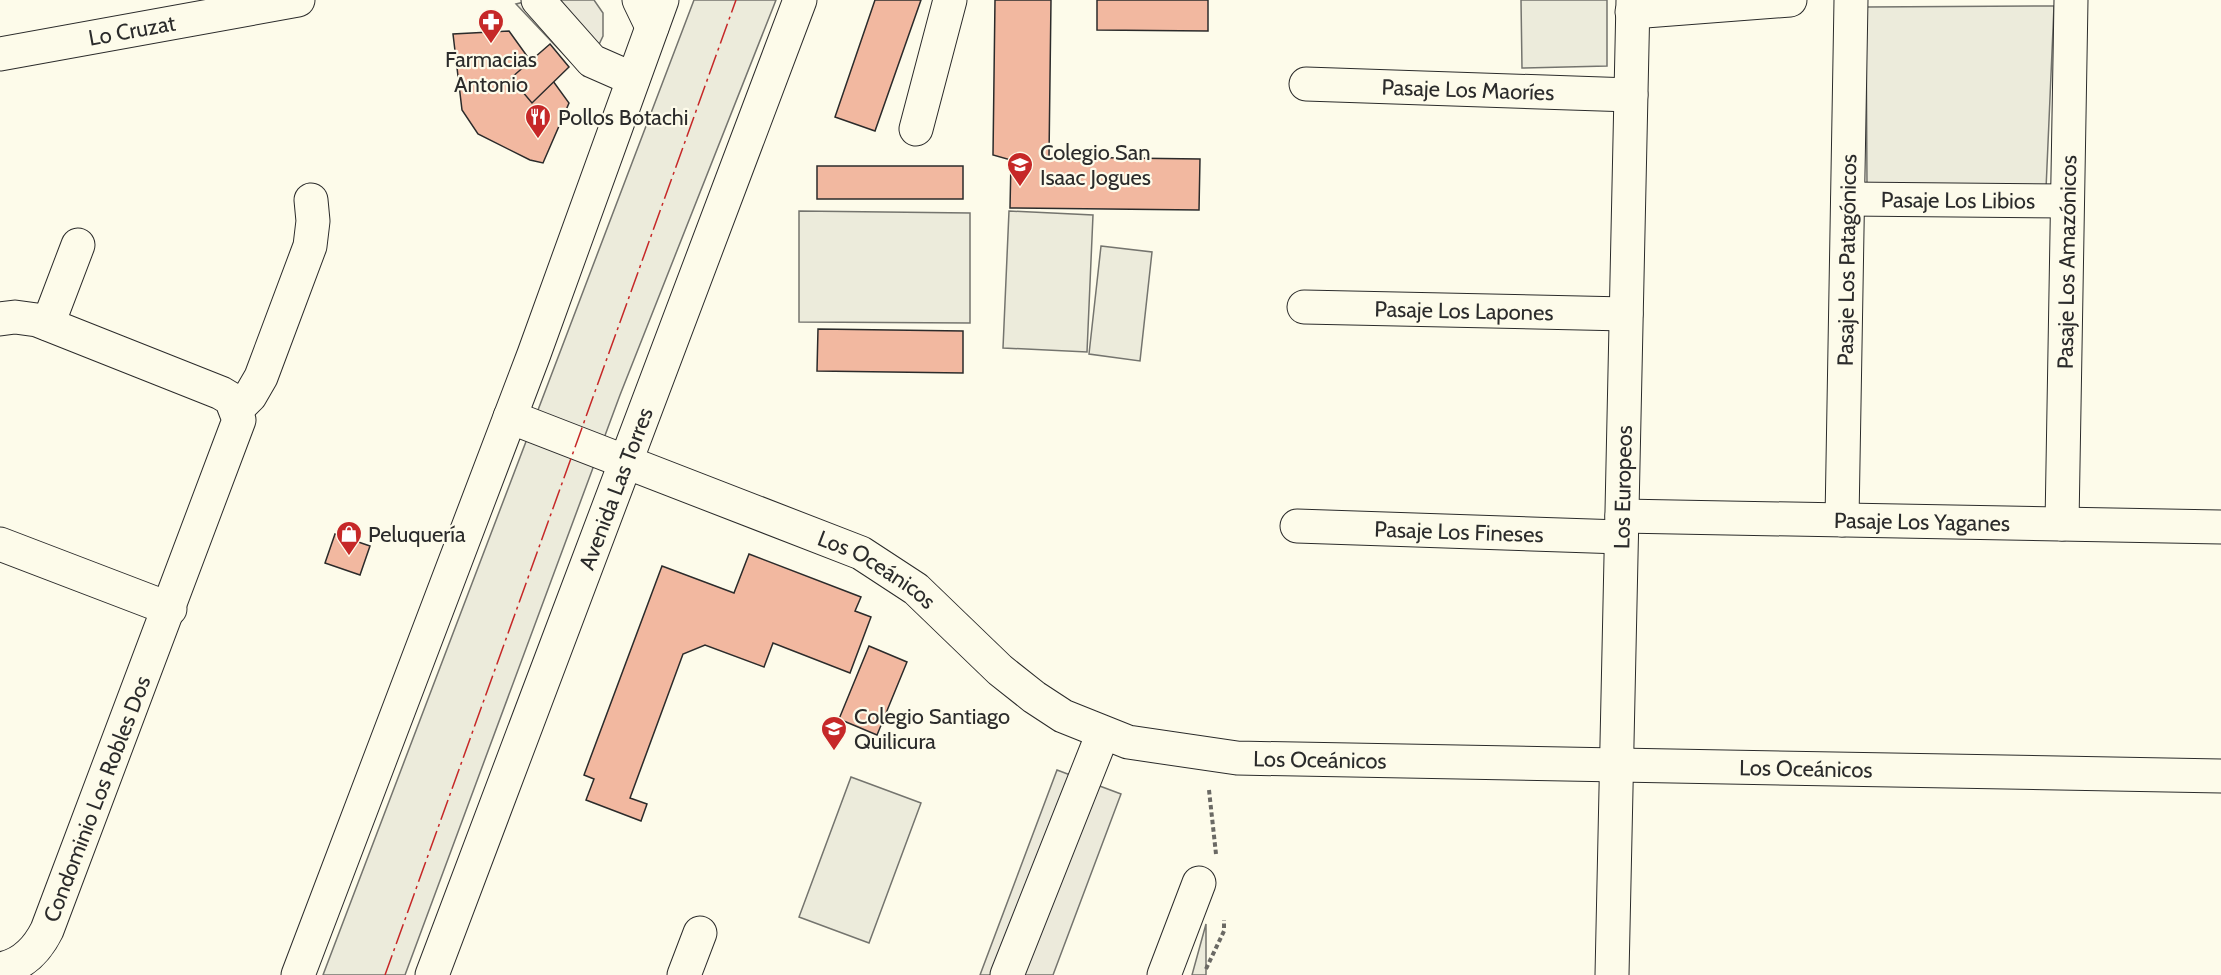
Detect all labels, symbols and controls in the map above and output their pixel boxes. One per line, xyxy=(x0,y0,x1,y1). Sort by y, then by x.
pharmacy icon: Farmacias Antonio xyxy=(476,7,506,45)
street label: Lo Cruzat xyxy=(86,9,178,51)
place label: Farmacias Antonio xyxy=(445,46,537,98)
street label: Pasaje Los Maoríes xyxy=(1381,73,1555,106)
restaurant icon: Pollos Botachi xyxy=(523,102,553,140)
place label: Pollos Botachi xyxy=(558,104,688,131)
place label: Colegio San Isaac Jogues xyxy=(1040,139,1151,191)
school or university icon: Colegio San Isaac Jogues xyxy=(1005,150,1035,188)
street label: Pasaje Los Patagónicos xyxy=(1831,154,1862,366)
street label: Pasaje Los Amazónicos xyxy=(2051,155,2082,369)
street label: Pasaje Los Libios xyxy=(1881,186,2035,214)
street label: Pasaje Los Lapones xyxy=(1374,295,1554,326)
street label: Avenida Las Torres xyxy=(573,404,658,573)
street label: Los Europeos xyxy=(1608,425,1637,549)
street label: Pasaje Los Yaganes xyxy=(1834,506,2010,537)
street label: Pasaje Los Fineses xyxy=(1374,515,1544,548)
shop icon: Peluquería xyxy=(334,519,364,557)
place label: Peluquería xyxy=(368,521,466,548)
street label: Los Oceánicos xyxy=(814,524,942,614)
street label: Condominio Los Robles Dos xyxy=(38,672,156,926)
place label: Colegio Santiago Quilicura xyxy=(854,703,1010,755)
school or university icon: Colegio Santiago Quilicura xyxy=(819,714,849,752)
street label: Los Oceánicos xyxy=(1253,745,1387,774)
street label: Los Oceánicos xyxy=(1739,754,1873,783)

